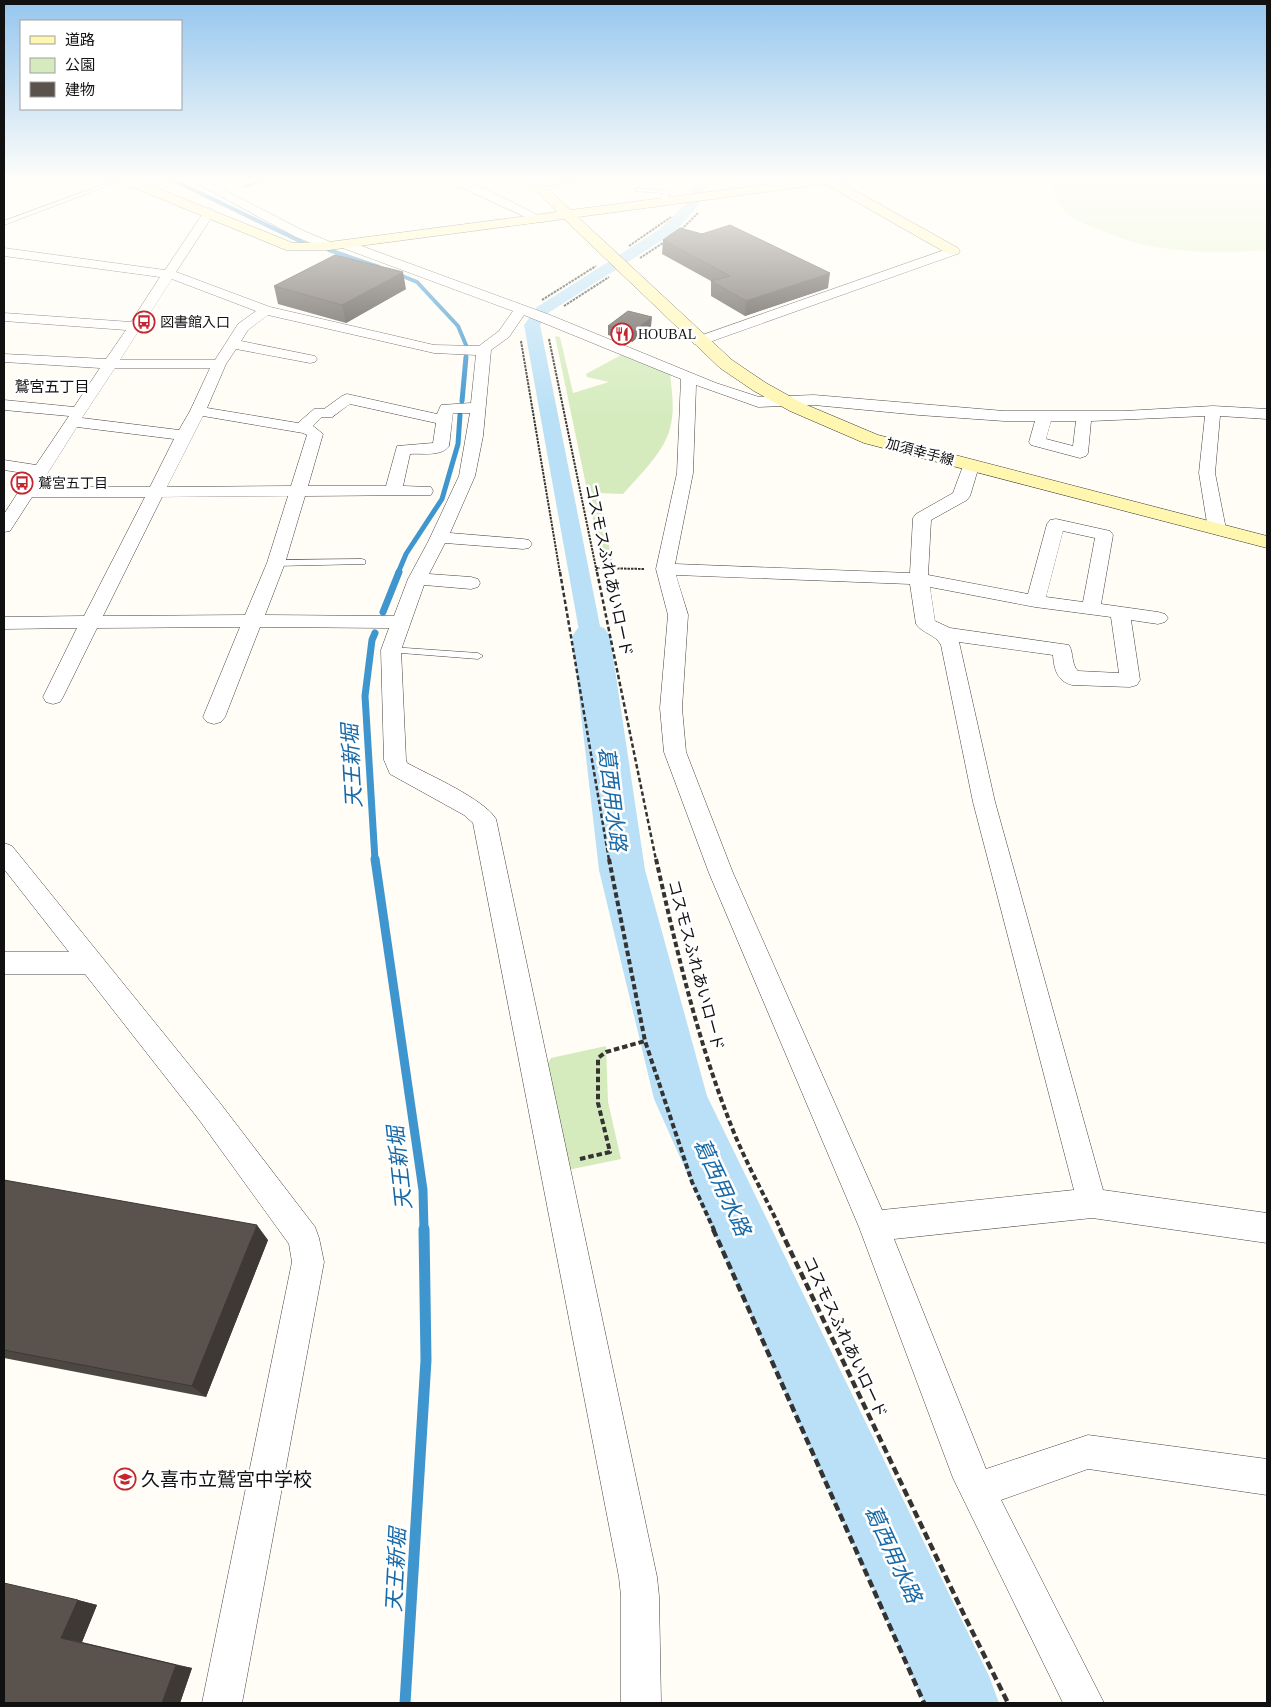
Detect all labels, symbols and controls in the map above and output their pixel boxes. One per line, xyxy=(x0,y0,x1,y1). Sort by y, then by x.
legend xyxy=(20,20,182,110)
text: 道路 xyxy=(65,32,95,48)
text: 公園 xyxy=(65,57,95,73)
text: 建物 xyxy=(65,82,95,98)
bus stop icon: 図書館入口 xyxy=(132,310,156,334)
place label: 図書館入口 xyxy=(160,315,230,330)
restaurant icon: HOUBAL xyxy=(610,322,634,346)
place label: HOUBAL xyxy=(638,327,696,342)
district label: 鷲宮五丁目 xyxy=(14,378,90,395)
street label: 加須幸手線 xyxy=(884,436,956,468)
bus stop icon: 鷲宮五丁目 xyxy=(10,471,34,495)
place label: 鷲宮五丁目 xyxy=(38,475,108,491)
street label: コスモスふれあいロード xyxy=(582,482,636,658)
water label: 天王新堀 xyxy=(338,720,366,809)
water label: 葛西用水路 xyxy=(594,745,631,855)
street label: コスモスふれあいロード xyxy=(665,878,727,1052)
water label: 天王新堀 xyxy=(383,1122,416,1211)
water label: 葛西用水路 xyxy=(689,1134,756,1241)
street label: コスモスふれあいロード xyxy=(800,1254,890,1420)
school or university icon: 久喜市立鷲宮中学校 xyxy=(113,1467,137,1491)
place label: 久喜市立鷲宮中学校 xyxy=(141,1469,312,1490)
water label: 葛西用水路 xyxy=(860,1501,927,1608)
water label: 天王新堀 xyxy=(382,1524,410,1613)

